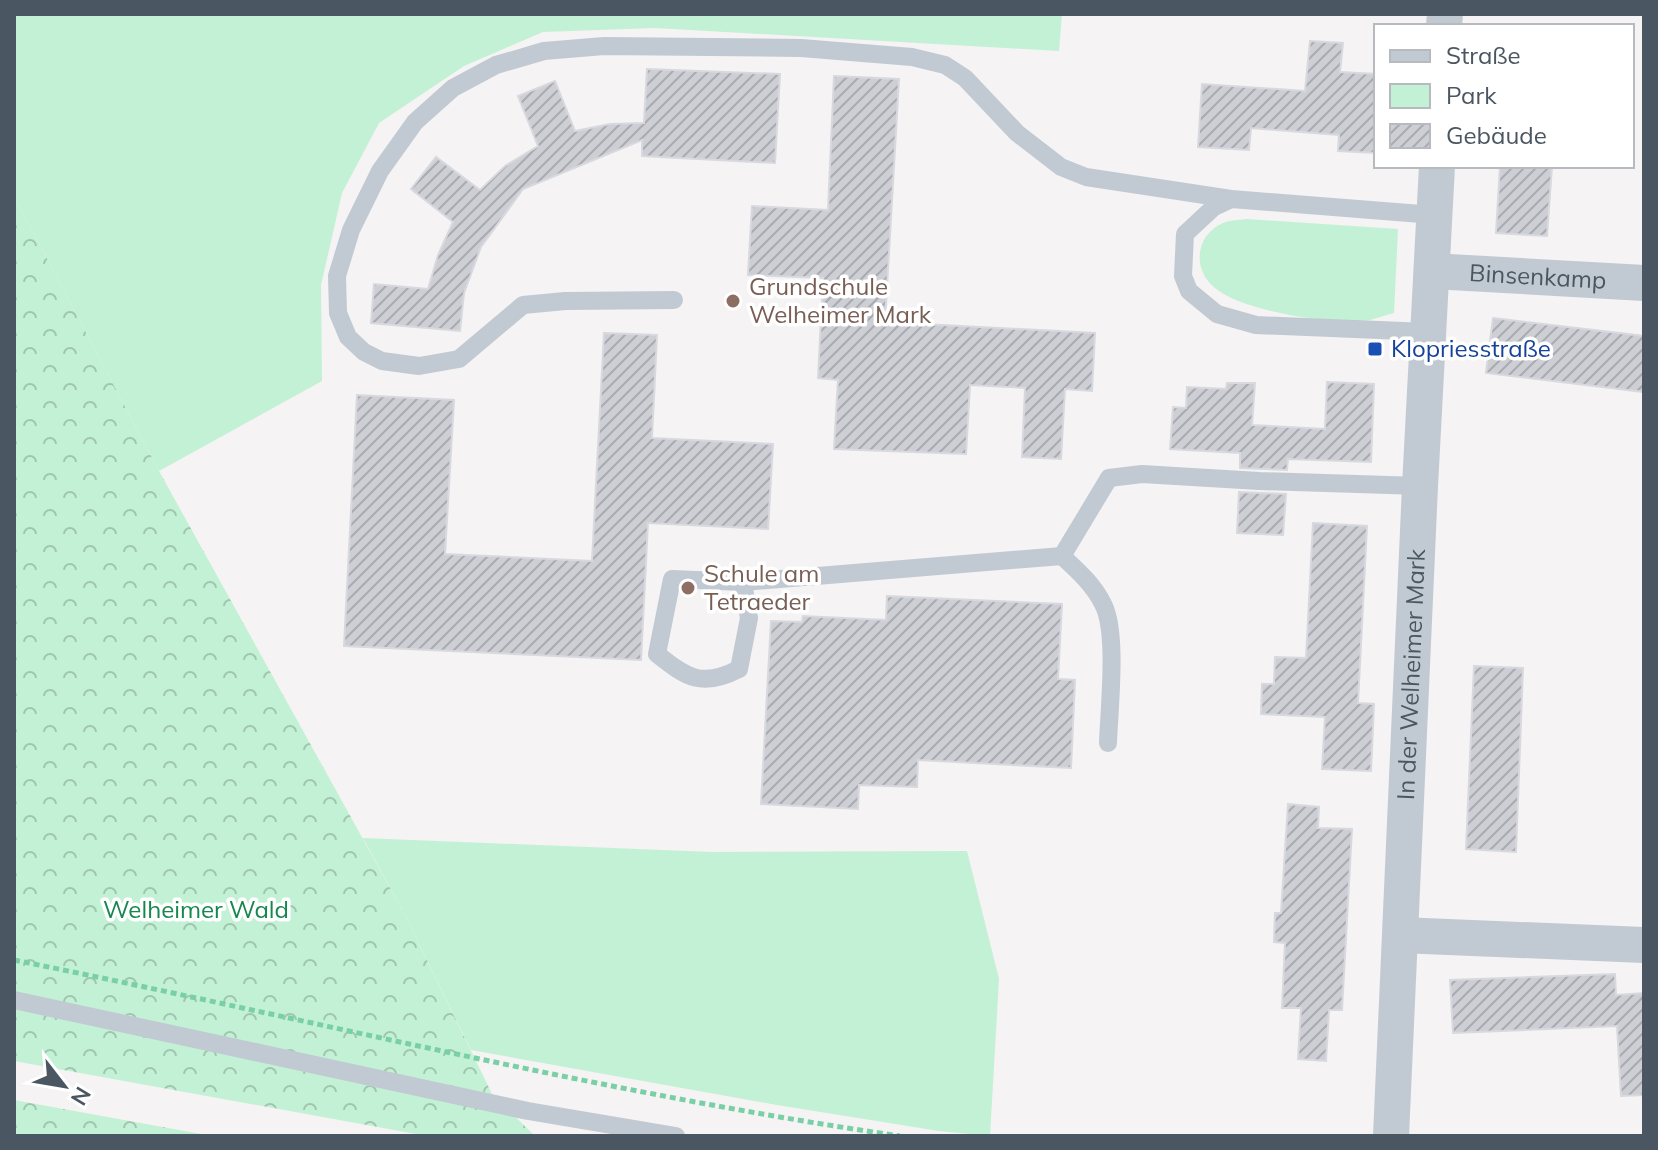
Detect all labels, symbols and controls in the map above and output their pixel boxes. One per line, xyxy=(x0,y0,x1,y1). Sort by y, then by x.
legend xyxy=(1374,24,1634,168)
text: Straße xyxy=(1446,40,1521,70)
text: Park xyxy=(1446,80,1497,110)
text: Gebäude xyxy=(1446,120,1547,150)
street label: Binsenkamp xyxy=(1468,257,1607,295)
place label: Grundschule Welheimer Mark xyxy=(749,271,932,329)
marker: Grundschule Welheimer Mark xyxy=(724,292,742,310)
place label: Klopriesstraße xyxy=(1391,333,1551,363)
marker: Klopriesstraße xyxy=(1366,340,1384,358)
street label: In der Welheimer Mark xyxy=(1390,548,1431,801)
place label: Schule am Tetraeder xyxy=(704,558,819,616)
marker: Schule am Tetraeder xyxy=(679,579,697,597)
park label: Welheimer Wald xyxy=(103,894,289,924)
north arrow xyxy=(24,1046,104,1126)
text: N xyxy=(65,1082,97,1111)

